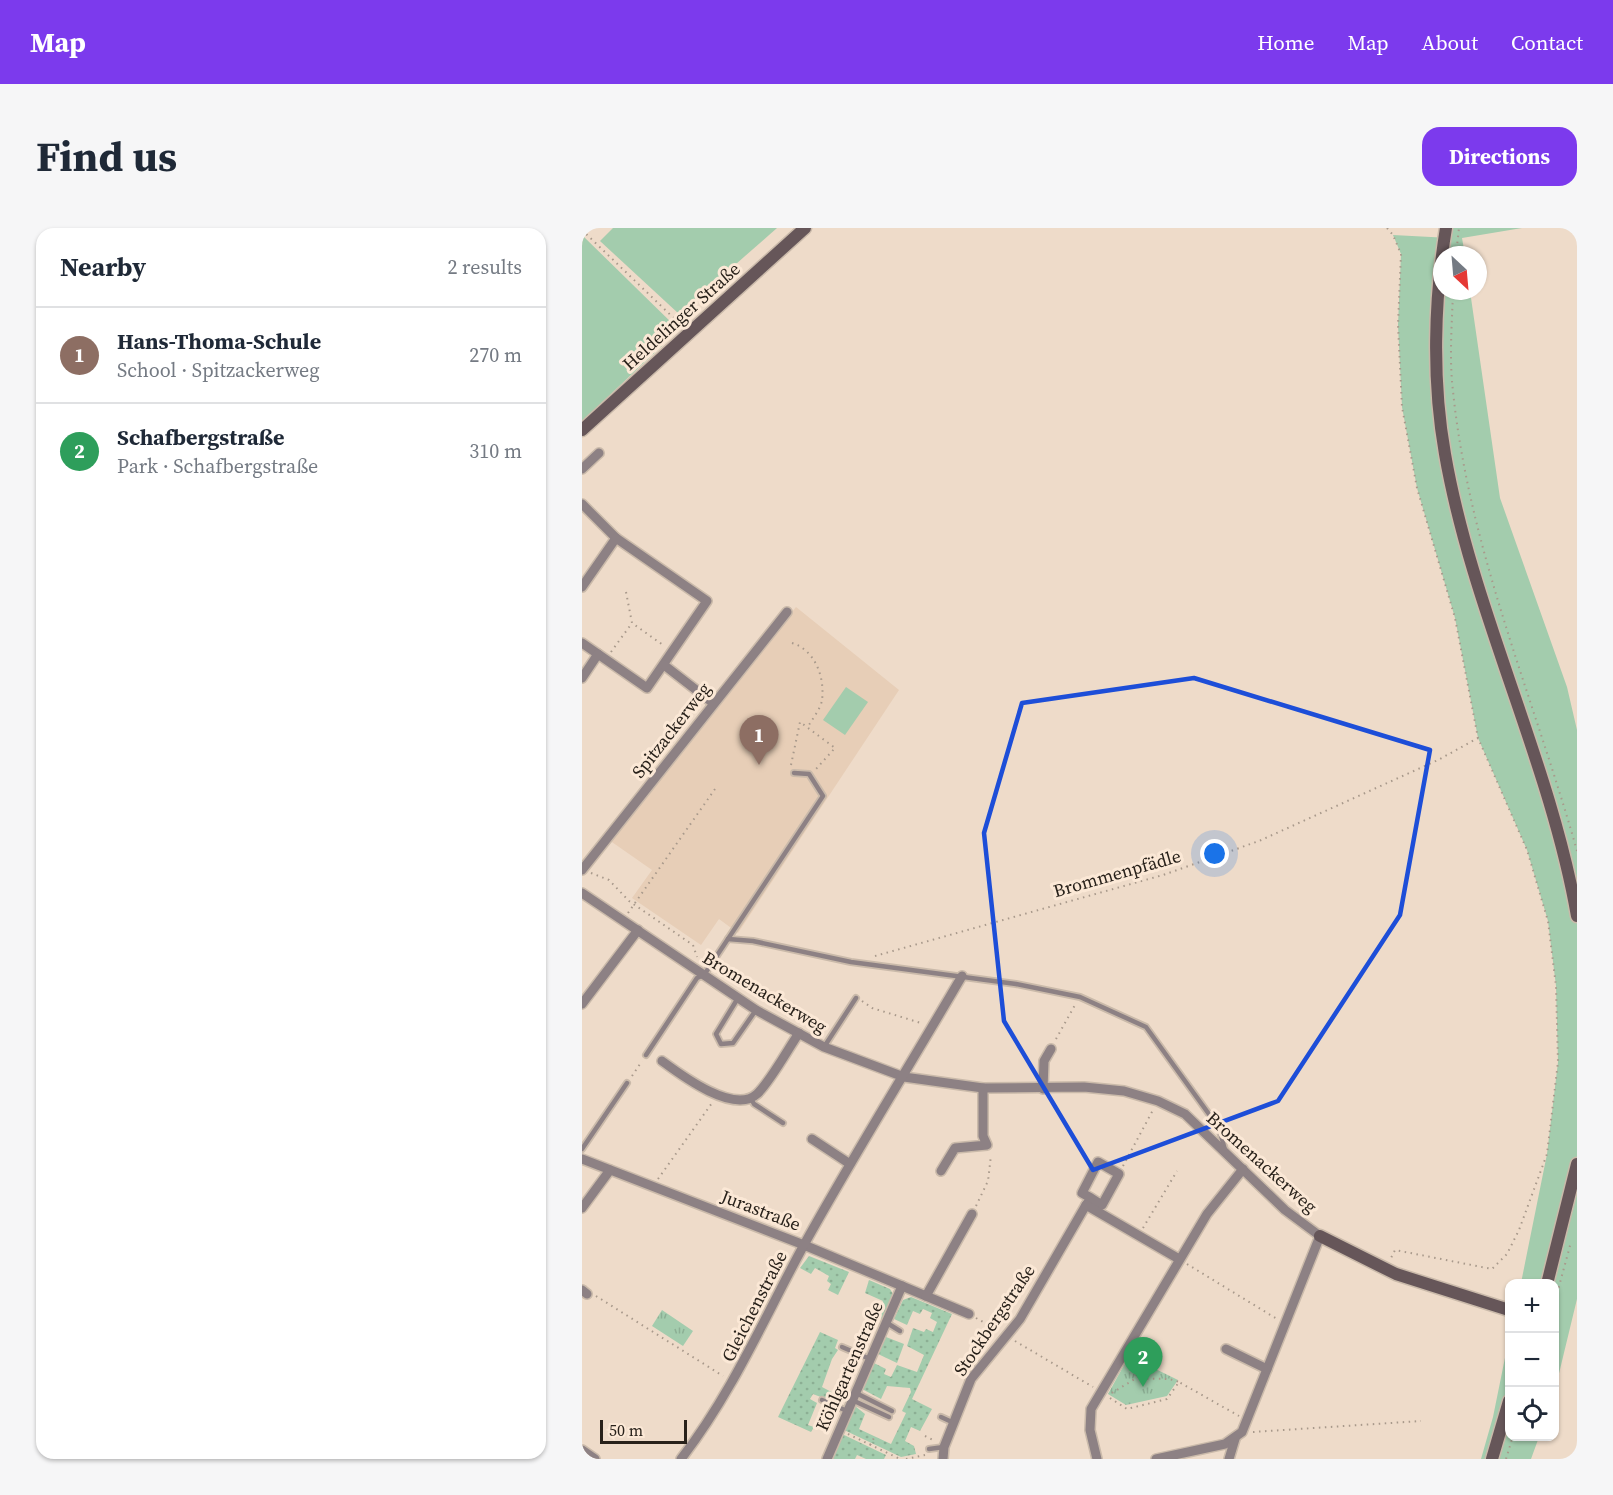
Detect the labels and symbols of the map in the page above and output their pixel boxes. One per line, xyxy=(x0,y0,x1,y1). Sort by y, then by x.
north arrow xyxy=(1433,246,1487,300)
street label: Heldelinger Straße xyxy=(617,256,745,376)
street label: Spitzackerweg xyxy=(626,677,716,783)
pin: 1 xyxy=(740,716,778,765)
your location xyxy=(1200,839,1229,868)
street label: Brommenpfädle xyxy=(1050,843,1184,903)
street label: Bromenackerweg xyxy=(698,945,832,1039)
street label: Bromenackerweg xyxy=(1201,1106,1323,1218)
street label: Jurastraße xyxy=(717,1183,804,1237)
street label: Gleichenstraße xyxy=(715,1246,793,1366)
street label: Stockbergstraße xyxy=(947,1259,1041,1381)
street label: Köhlgartenstraße xyxy=(809,1297,889,1435)
pin: 2 xyxy=(1124,1338,1162,1387)
scale bar xyxy=(600,1417,687,1444)

